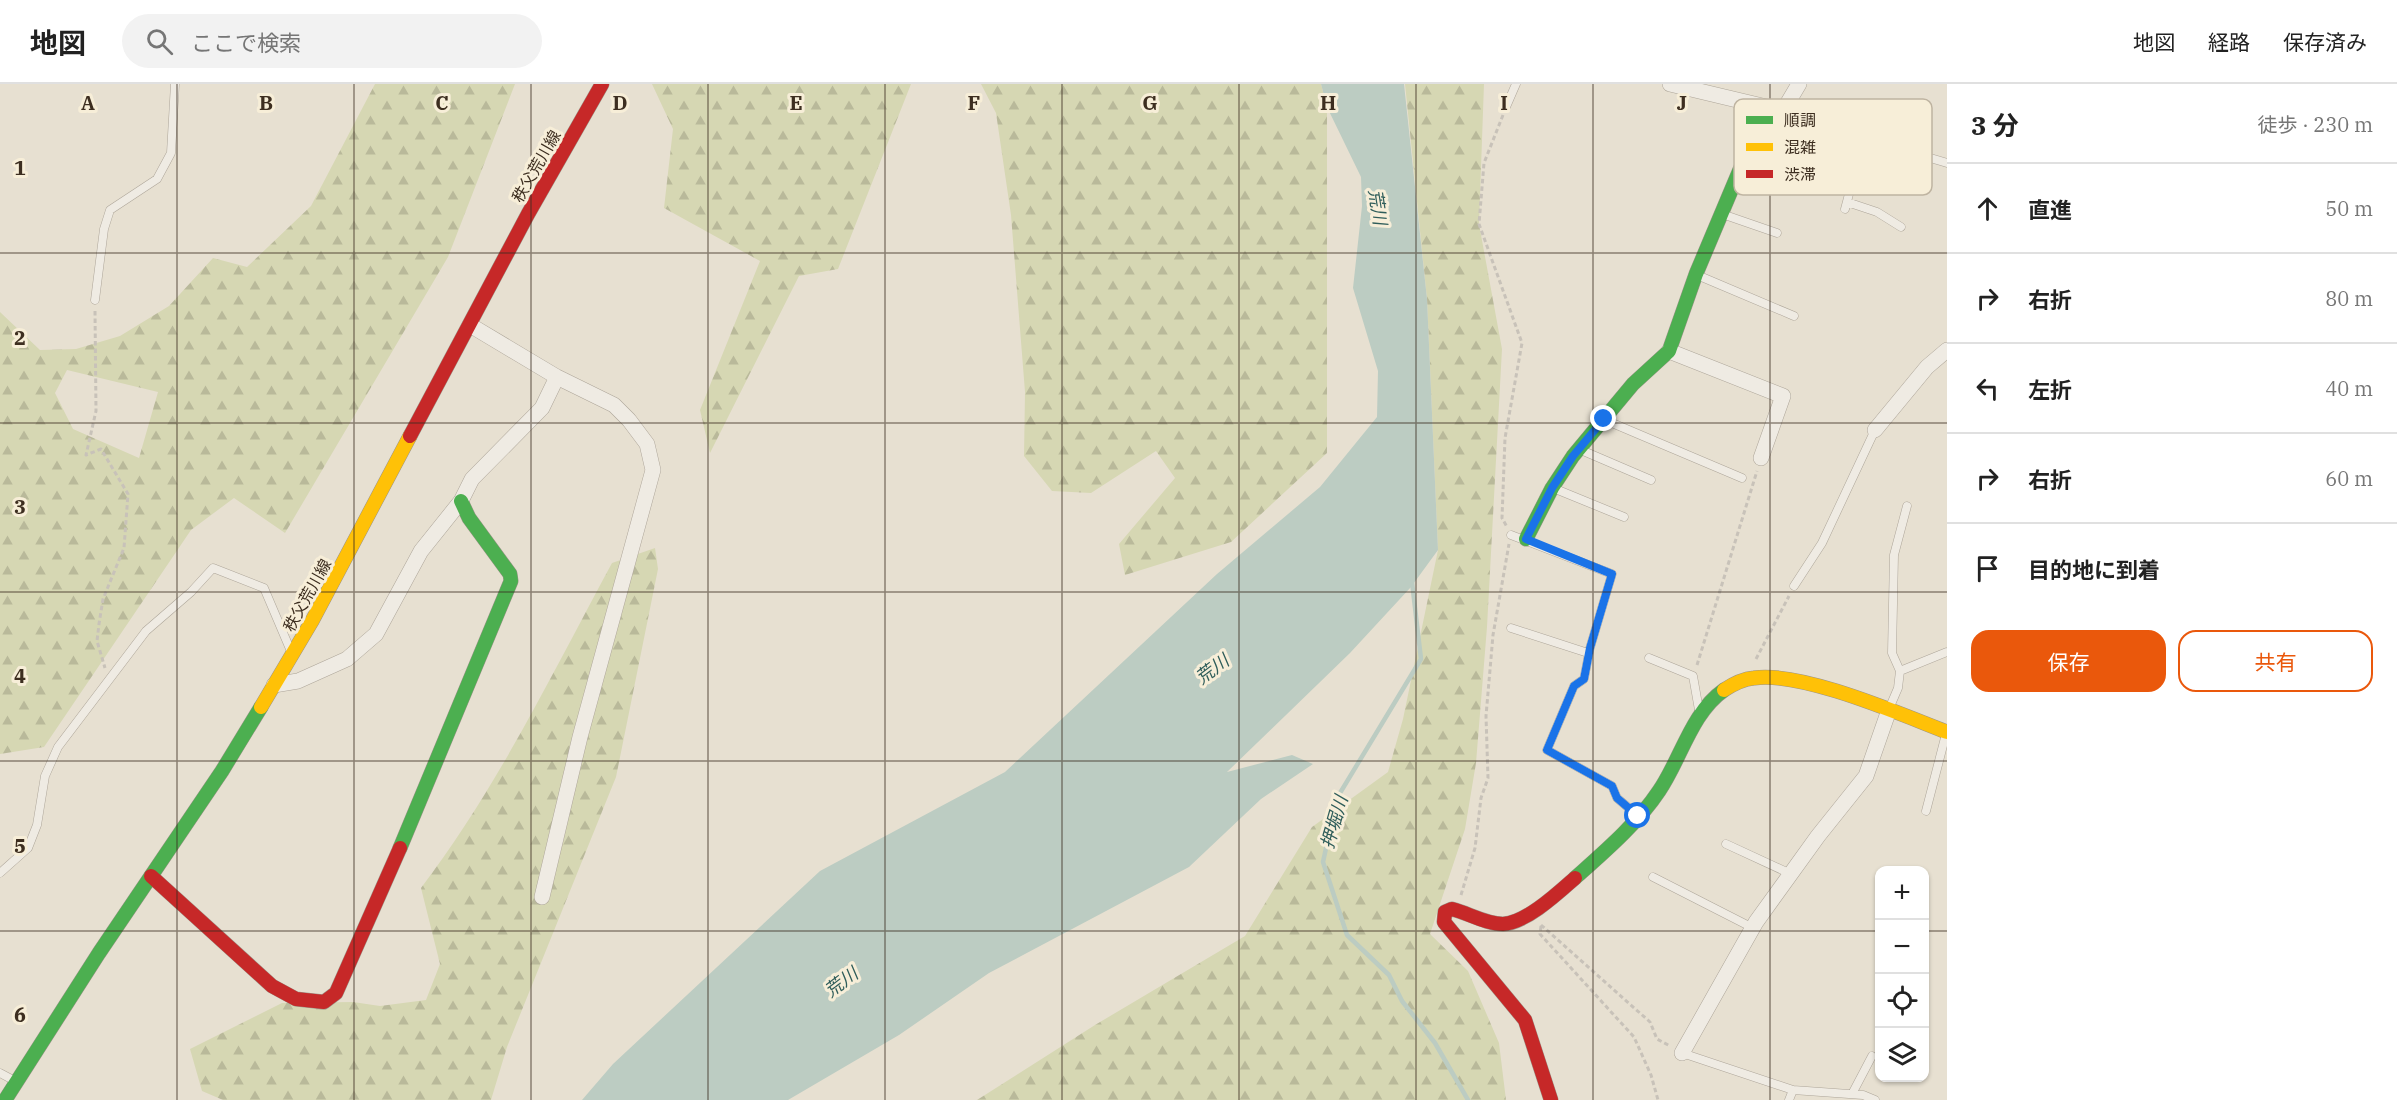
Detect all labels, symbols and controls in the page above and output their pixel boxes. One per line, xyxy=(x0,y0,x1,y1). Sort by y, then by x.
search box xyxy=(122,14,542,68)
text: 地図 xyxy=(30,24,86,61)
icon: search xyxy=(143,25,176,58)
text: ここで検索 xyxy=(191,28,301,57)
text: 地図 xyxy=(2133,28,2175,56)
text: 経路 xyxy=(2208,28,2250,56)
text: 保存済み xyxy=(2283,28,2367,56)
text: A xyxy=(81,89,95,116)
text: B xyxy=(259,89,273,116)
text: C xyxy=(435,89,449,116)
text: D xyxy=(612,89,628,116)
text: E xyxy=(789,89,803,116)
text: F xyxy=(968,89,980,116)
text: G xyxy=(1142,89,1158,116)
text: H xyxy=(1320,89,1336,116)
text: I xyxy=(1500,89,1508,116)
text: J xyxy=(1677,89,1687,116)
legend xyxy=(1734,99,1932,195)
text: 3 分 xyxy=(1971,108,2019,142)
text: 順調 xyxy=(1784,110,1816,130)
text: 徒歩 · 230 m xyxy=(2258,111,2373,138)
street label: 秩父荒川線 xyxy=(507,126,565,206)
text: 混雑 xyxy=(1784,137,1816,157)
text: 1 xyxy=(14,154,26,181)
text: 渋滞 xyxy=(1784,164,1816,184)
water label: 荒川 xyxy=(1364,187,1392,229)
icon: ahead xyxy=(1971,192,2004,225)
text: 直進 xyxy=(2028,195,2072,224)
text: 50 m xyxy=(2325,195,2373,222)
icon: right xyxy=(1971,282,2004,315)
text: 右折 xyxy=(2028,285,2072,314)
text: 80 m xyxy=(2325,285,2373,312)
text: 2 xyxy=(14,324,26,351)
icon: left xyxy=(1971,372,2004,405)
text: 左折 xyxy=(2028,375,2072,404)
text: 40 m xyxy=(2325,375,2373,402)
route end xyxy=(1590,405,1616,431)
icon: right xyxy=(1971,462,2004,495)
text: 右折 xyxy=(2028,465,2072,494)
text: 60 m xyxy=(2325,465,2373,492)
text: 3 xyxy=(14,493,26,520)
icon: arrive xyxy=(1971,552,2004,585)
street label: 秩父荒川線 xyxy=(279,555,335,635)
text: 目的地に到着 xyxy=(2028,555,2160,584)
button: 保存 xyxy=(1971,630,2166,692)
button: 共有 xyxy=(2178,630,2373,692)
water label: 荒川 xyxy=(1191,648,1235,689)
text: 4 xyxy=(14,662,26,689)
water label: 押堀川 xyxy=(1316,791,1353,851)
route start xyxy=(1624,802,1650,828)
text: 5 xyxy=(14,832,26,859)
map controls xyxy=(1875,866,1929,1082)
button: + xyxy=(1875,866,1929,920)
button: − xyxy=(1875,920,1929,974)
water label: 荒川 xyxy=(820,961,864,1002)
button: locate xyxy=(1875,974,1929,1028)
text: 6 xyxy=(14,1001,26,1028)
button: layers xyxy=(1875,1028,1929,1082)

